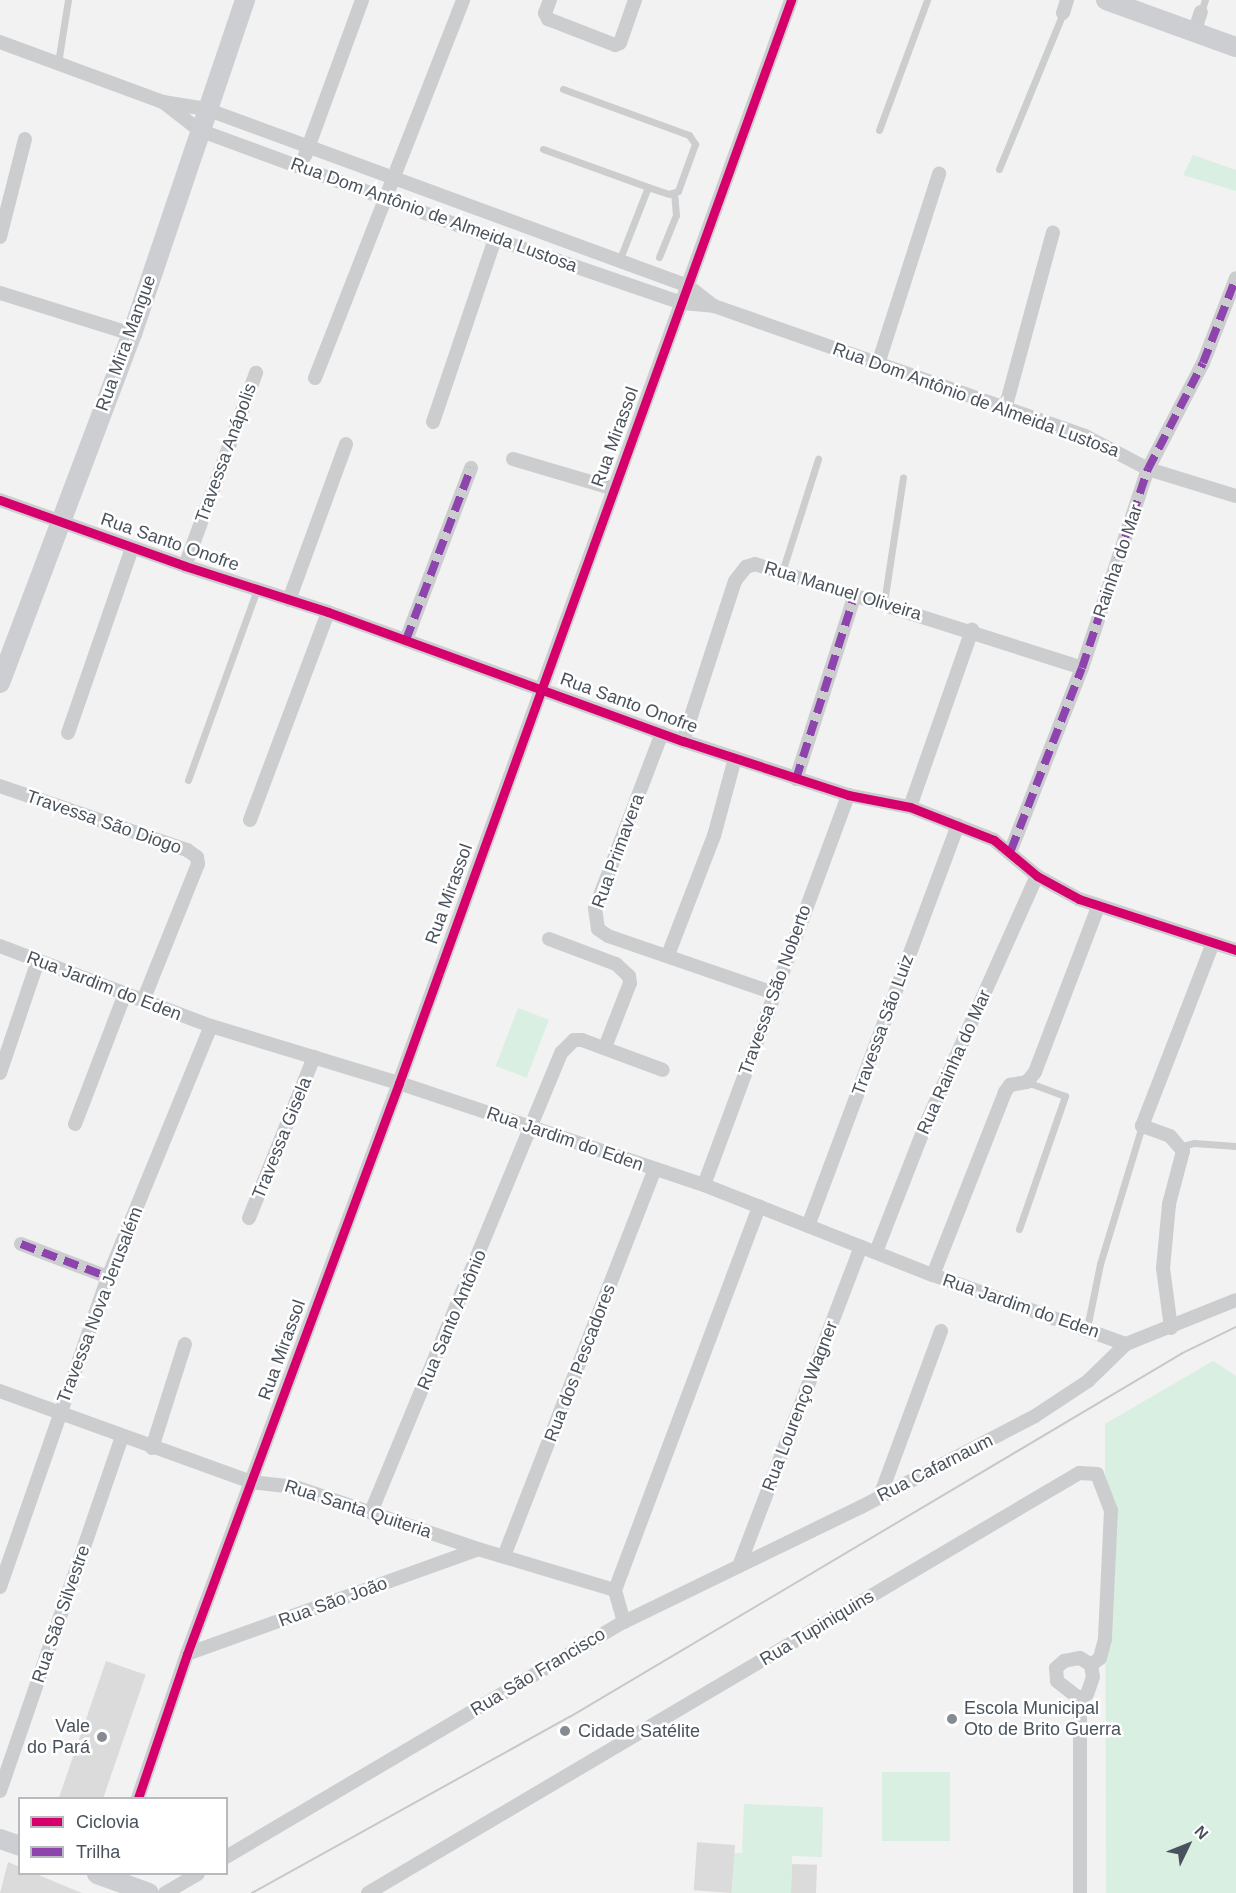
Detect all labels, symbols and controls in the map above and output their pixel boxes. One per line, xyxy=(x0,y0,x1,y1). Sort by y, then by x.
street label: Rua Dom Antônio de Almeida Lustosa xyxy=(287,153,581,277)
street label: Rua Mira Mangue xyxy=(91,272,161,414)
street label: Rua Dom Antônio de Almeida Lustosa xyxy=(829,338,1123,462)
street label: Travessa Anápolis xyxy=(191,380,261,526)
street label: Rua Mirassol xyxy=(587,384,643,490)
street label: Rainha do Mar xyxy=(1089,502,1147,620)
street label: Rua Santo Onofre xyxy=(98,508,242,576)
street label: Rua Manuel Oliveira xyxy=(762,557,924,625)
street label: Rua Santo Onofre xyxy=(557,668,701,738)
street label: Travessa São Diogo xyxy=(24,785,184,859)
street label: Rua Primavera xyxy=(587,791,649,911)
street label: Rua Mirassol xyxy=(421,841,477,947)
street label: Travessa São Noberto xyxy=(734,902,816,1078)
street label: Rua Jardim do Eden xyxy=(24,947,184,1025)
street label: Travessa São Luiz xyxy=(847,952,919,1098)
street label: Rua Rainha do Mar xyxy=(912,986,996,1138)
street label: Travessa Gisela xyxy=(248,1074,316,1202)
street label: Rua Jardim do Eden xyxy=(484,1102,646,1176)
street label: Travessa Nova Jerusalém xyxy=(53,1204,147,1406)
street label: Rua Santo Antônio xyxy=(413,1246,491,1394)
street label: Rua Jardim do Eden xyxy=(940,1269,1102,1343)
street label: Rua dos Pescadores xyxy=(540,1281,620,1445)
street label: Rua Mirassol xyxy=(254,1297,310,1403)
street label: Rua Lourenço Wagner xyxy=(758,1318,842,1494)
street label: Rua Cafarnaum xyxy=(873,1430,997,1506)
street label: Rua Santa Quiteria xyxy=(282,1475,434,1543)
street label: Rua São Silvestre xyxy=(27,1542,95,1686)
street label: Rua São João xyxy=(276,1572,390,1632)
street label: Rua Tupiniquins xyxy=(756,1585,878,1671)
street label: Rua São Francisco xyxy=(467,1623,609,1721)
place label: Escola Municipal Oto de Brito Guerra xyxy=(964,1698,1121,1740)
marker: Escola Municipal Oto de Brito Guerra xyxy=(945,1712,959,1726)
place label: Vale do Pará xyxy=(27,1716,90,1758)
place label: Cidade Satélite xyxy=(578,1720,700,1742)
marker: Cidade Satélite xyxy=(556,1722,574,1740)
marker: Vale do Pará xyxy=(95,1730,109,1744)
legend xyxy=(18,1797,228,1875)
text: Ciclovia xyxy=(76,1812,139,1832)
north arrow xyxy=(1158,1815,1218,1875)
text: N xyxy=(1191,1822,1212,1842)
text: Trilha xyxy=(76,1842,120,1862)

